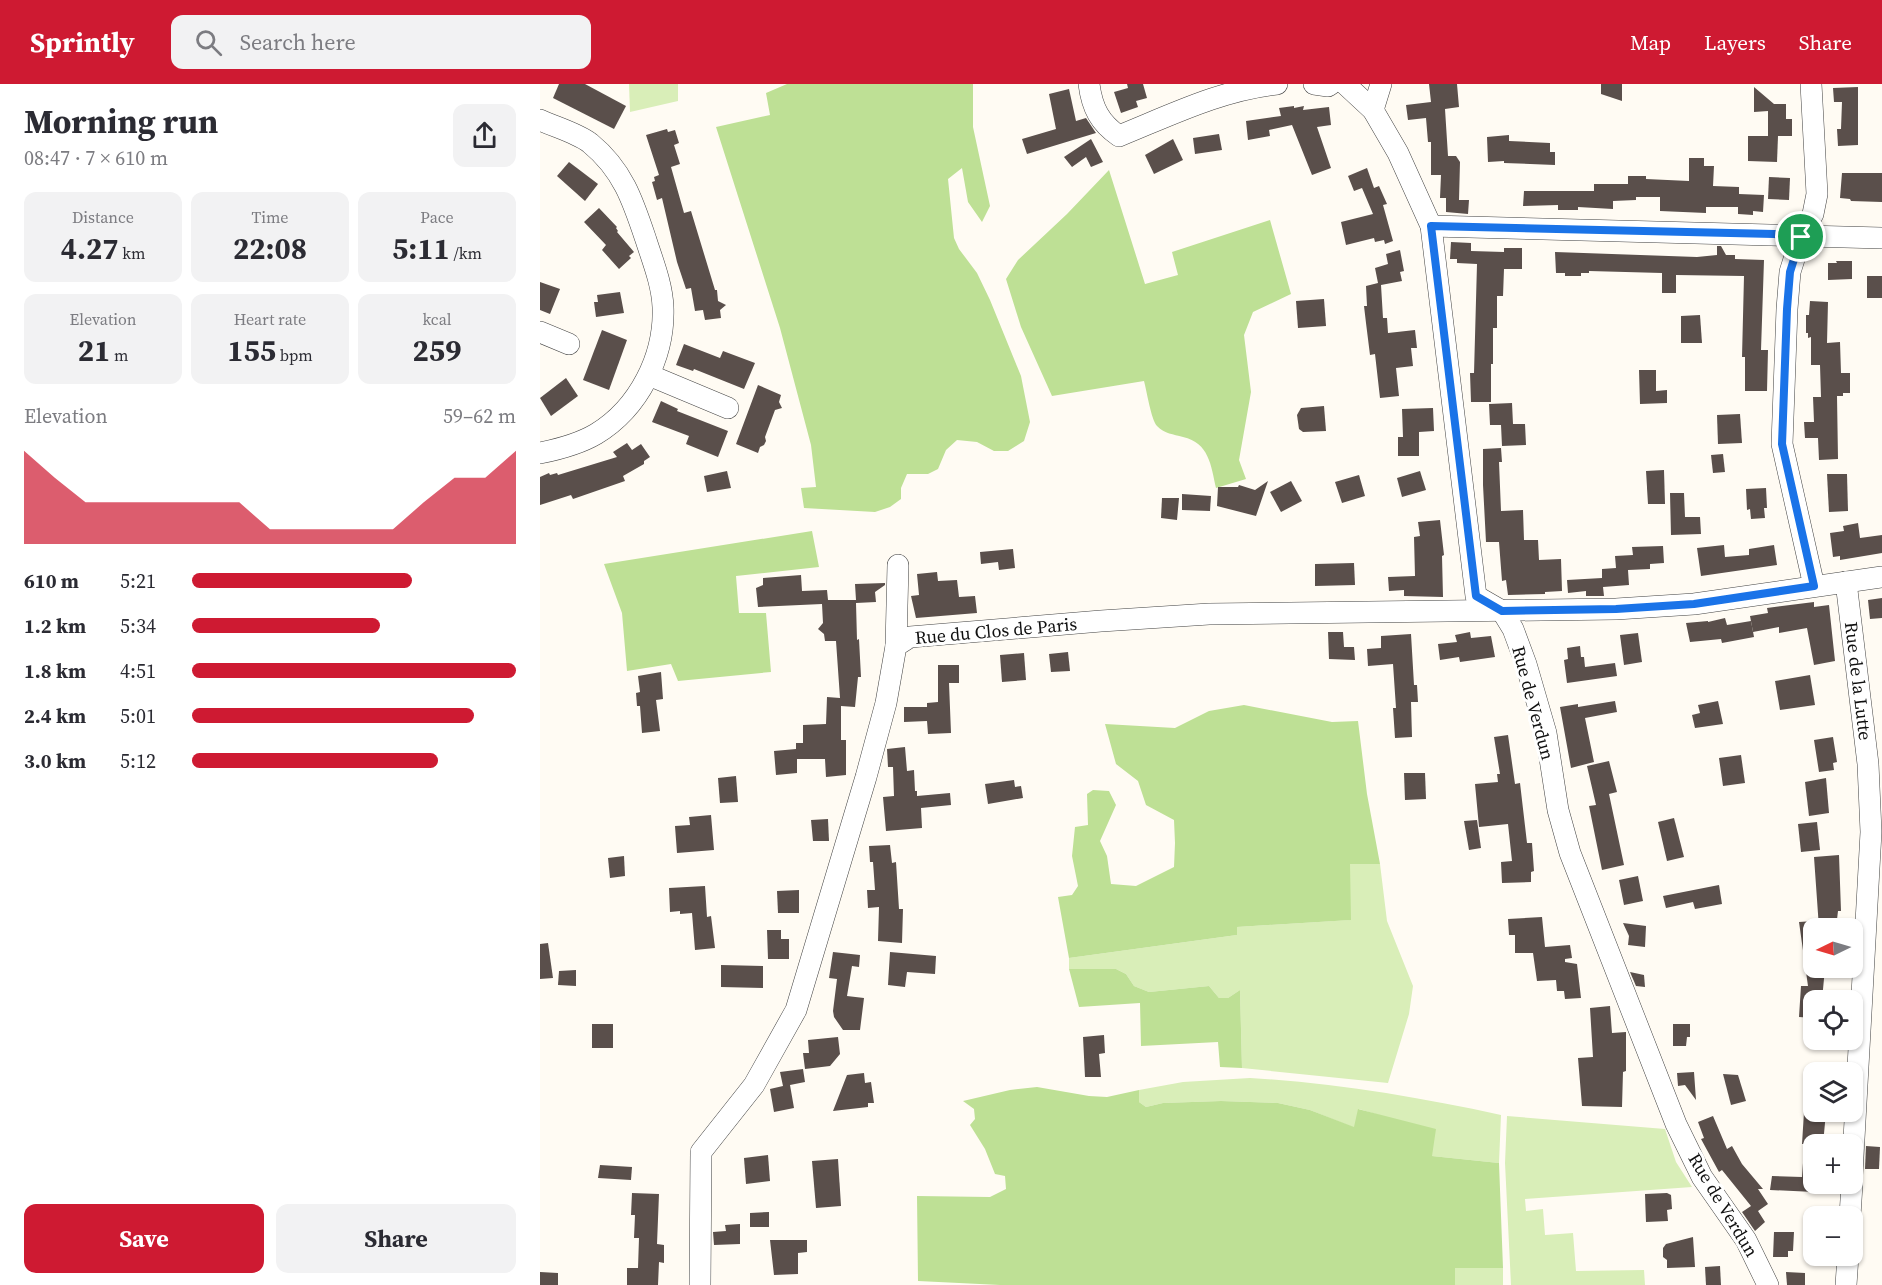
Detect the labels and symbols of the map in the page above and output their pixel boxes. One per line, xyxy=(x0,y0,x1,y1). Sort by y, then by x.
pin xyxy=(1775,211,1826,262)
street label: Rue du Clos de Paris xyxy=(914,611,1078,650)
street label: Rue de la Lutte xyxy=(1839,620,1878,742)
street label: Rue de Verdun xyxy=(1506,643,1561,763)
north arrow xyxy=(1803,918,1863,978)
street label: Rue de Verdun xyxy=(1683,1148,1764,1261)

